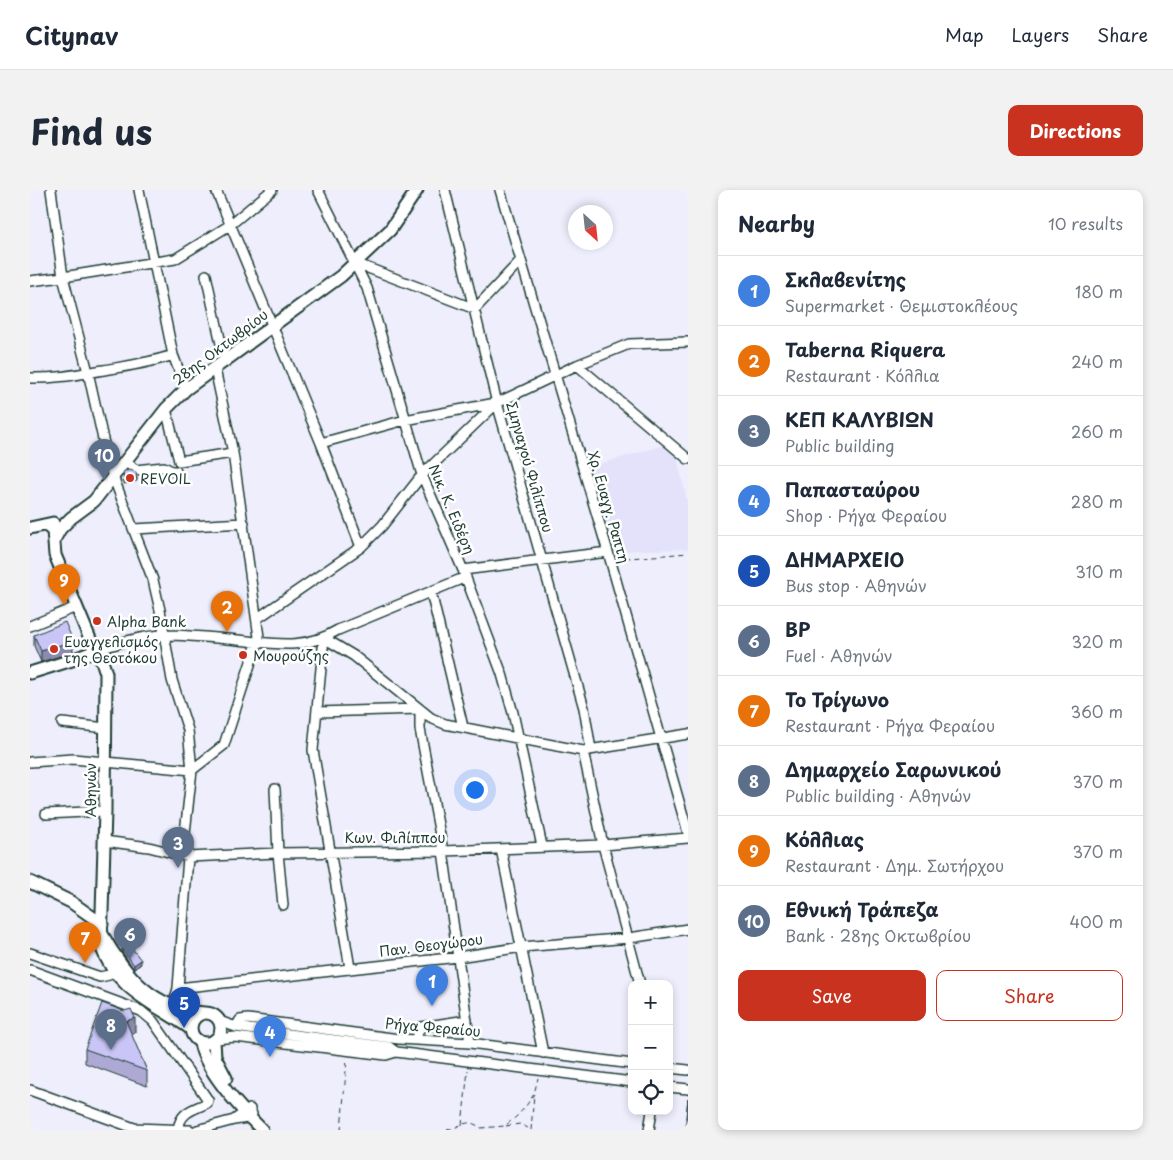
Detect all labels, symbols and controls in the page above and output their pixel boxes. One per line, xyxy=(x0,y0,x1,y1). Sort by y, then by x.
text: Citynav xyxy=(25,17,118,53)
text: Map xyxy=(945,21,984,48)
text: Layers xyxy=(1012,21,1069,48)
text: Share xyxy=(1097,21,1148,48)
text: Find us xyxy=(30,104,152,157)
button: Directions xyxy=(1008,105,1143,156)
north arrow xyxy=(568,205,613,250)
text: Nearby xyxy=(738,207,815,239)
text: 10 results xyxy=(1048,211,1123,235)
text: Σκλαβενίτης xyxy=(785,265,906,293)
text: 1 xyxy=(750,279,758,303)
text: 180 m xyxy=(1075,279,1123,303)
text: Supermarket · Θεμιστοκλέους xyxy=(785,293,1018,317)
street label: 28ης Οκτωβρίου xyxy=(168,304,272,390)
text: Taberna Riquera xyxy=(785,335,945,363)
text: 2 xyxy=(748,349,760,373)
text: 240 m xyxy=(1071,349,1123,373)
text: Restaurant · Κόλλια xyxy=(785,363,940,387)
street label: Σμηναγού Φιλίππου xyxy=(501,399,559,535)
text: ΚΕΠ ΚΑΛΥΒΙΩΝ xyxy=(785,405,934,433)
text: 3 xyxy=(749,419,759,443)
text: 260 m xyxy=(1071,419,1123,443)
text: Public building xyxy=(785,433,895,457)
pin: 10 xyxy=(88,439,120,480)
street label: Χρ. Ευαγγ. Ραπτη xyxy=(583,449,635,565)
street label: Νικ. Κ. Ειδέρη xyxy=(424,461,480,557)
place label: REVOIL xyxy=(140,468,191,489)
marker: REVOIL xyxy=(124,472,136,484)
text: Παπασταύρου xyxy=(785,475,920,503)
text: 4 xyxy=(749,489,759,513)
text: 280 m xyxy=(1071,489,1123,513)
text: Shop · Ρήγα Φεραίου xyxy=(785,503,947,527)
text: ΔΗΜΑΡΧΕΙΟ xyxy=(785,545,904,573)
text: 5 xyxy=(749,559,759,583)
text: 310 m xyxy=(1075,559,1123,583)
pin: 9 xyxy=(48,564,80,605)
text: Bus stop · Αθηνών xyxy=(785,573,927,597)
pin: 2 xyxy=(211,591,243,632)
place label: Alpha Bank xyxy=(107,611,187,632)
marker: Alpha Bank xyxy=(91,615,103,627)
text: BP xyxy=(785,615,810,643)
text: 6 xyxy=(748,629,760,653)
text: 320 m xyxy=(1072,629,1123,653)
place label: Ευαγγελισμός της Θεοτόκου xyxy=(64,631,158,668)
marker: Ευαγγελισμός της Θεοτόκου xyxy=(48,643,60,655)
text: Fuel · Αθηνών xyxy=(785,643,893,667)
place label: Μουρούζης xyxy=(253,645,329,666)
marker: Μουρούζης xyxy=(237,649,249,661)
text: Το Τρίγωνο xyxy=(785,685,889,713)
text: 7 xyxy=(749,699,759,723)
text: 360 m xyxy=(1071,699,1123,723)
text: Restaurant · Ρήγα Φεραίου xyxy=(785,713,995,737)
text: Δημαρχείο Σαρωνικού xyxy=(785,755,1002,783)
street label: Αθηνών xyxy=(80,763,101,817)
text: 8 xyxy=(749,769,759,793)
text: 370 m xyxy=(1073,769,1123,793)
your location xyxy=(462,777,488,803)
text: Public building · Αθηνών xyxy=(785,783,971,807)
text: Κόλλιας xyxy=(785,825,864,853)
pin: 3 xyxy=(162,827,194,868)
street label: Κων. Φιλίππου xyxy=(344,827,446,848)
text: 9 xyxy=(749,839,759,863)
text: 370 m xyxy=(1073,839,1123,863)
text: Restaurant · Δημ. Σωτήρχου xyxy=(785,853,1004,877)
text: Εθνική Τράπεζα xyxy=(785,895,939,923)
text: 10 xyxy=(744,909,764,933)
text: 400 m xyxy=(1070,909,1123,933)
pin: 6 xyxy=(114,918,146,959)
pin: 7 xyxy=(69,922,101,963)
text: Bank · 28ης Οκτωβρίου xyxy=(785,923,971,947)
street label: Παν. Θεογώρου xyxy=(378,928,484,962)
pin: 1 xyxy=(416,965,448,1006)
button: Save xyxy=(738,970,926,1021)
button: Share xyxy=(936,970,1123,1021)
map controls xyxy=(628,980,673,1115)
button: + xyxy=(628,980,673,1025)
pin: 5 xyxy=(168,987,200,1028)
pin: 8 xyxy=(95,1009,127,1050)
street label: Ρήγα Φεραίου xyxy=(384,1012,482,1042)
pin: 4 xyxy=(254,1016,286,1057)
button: − xyxy=(628,1025,673,1070)
button: locate xyxy=(628,1070,673,1115)

